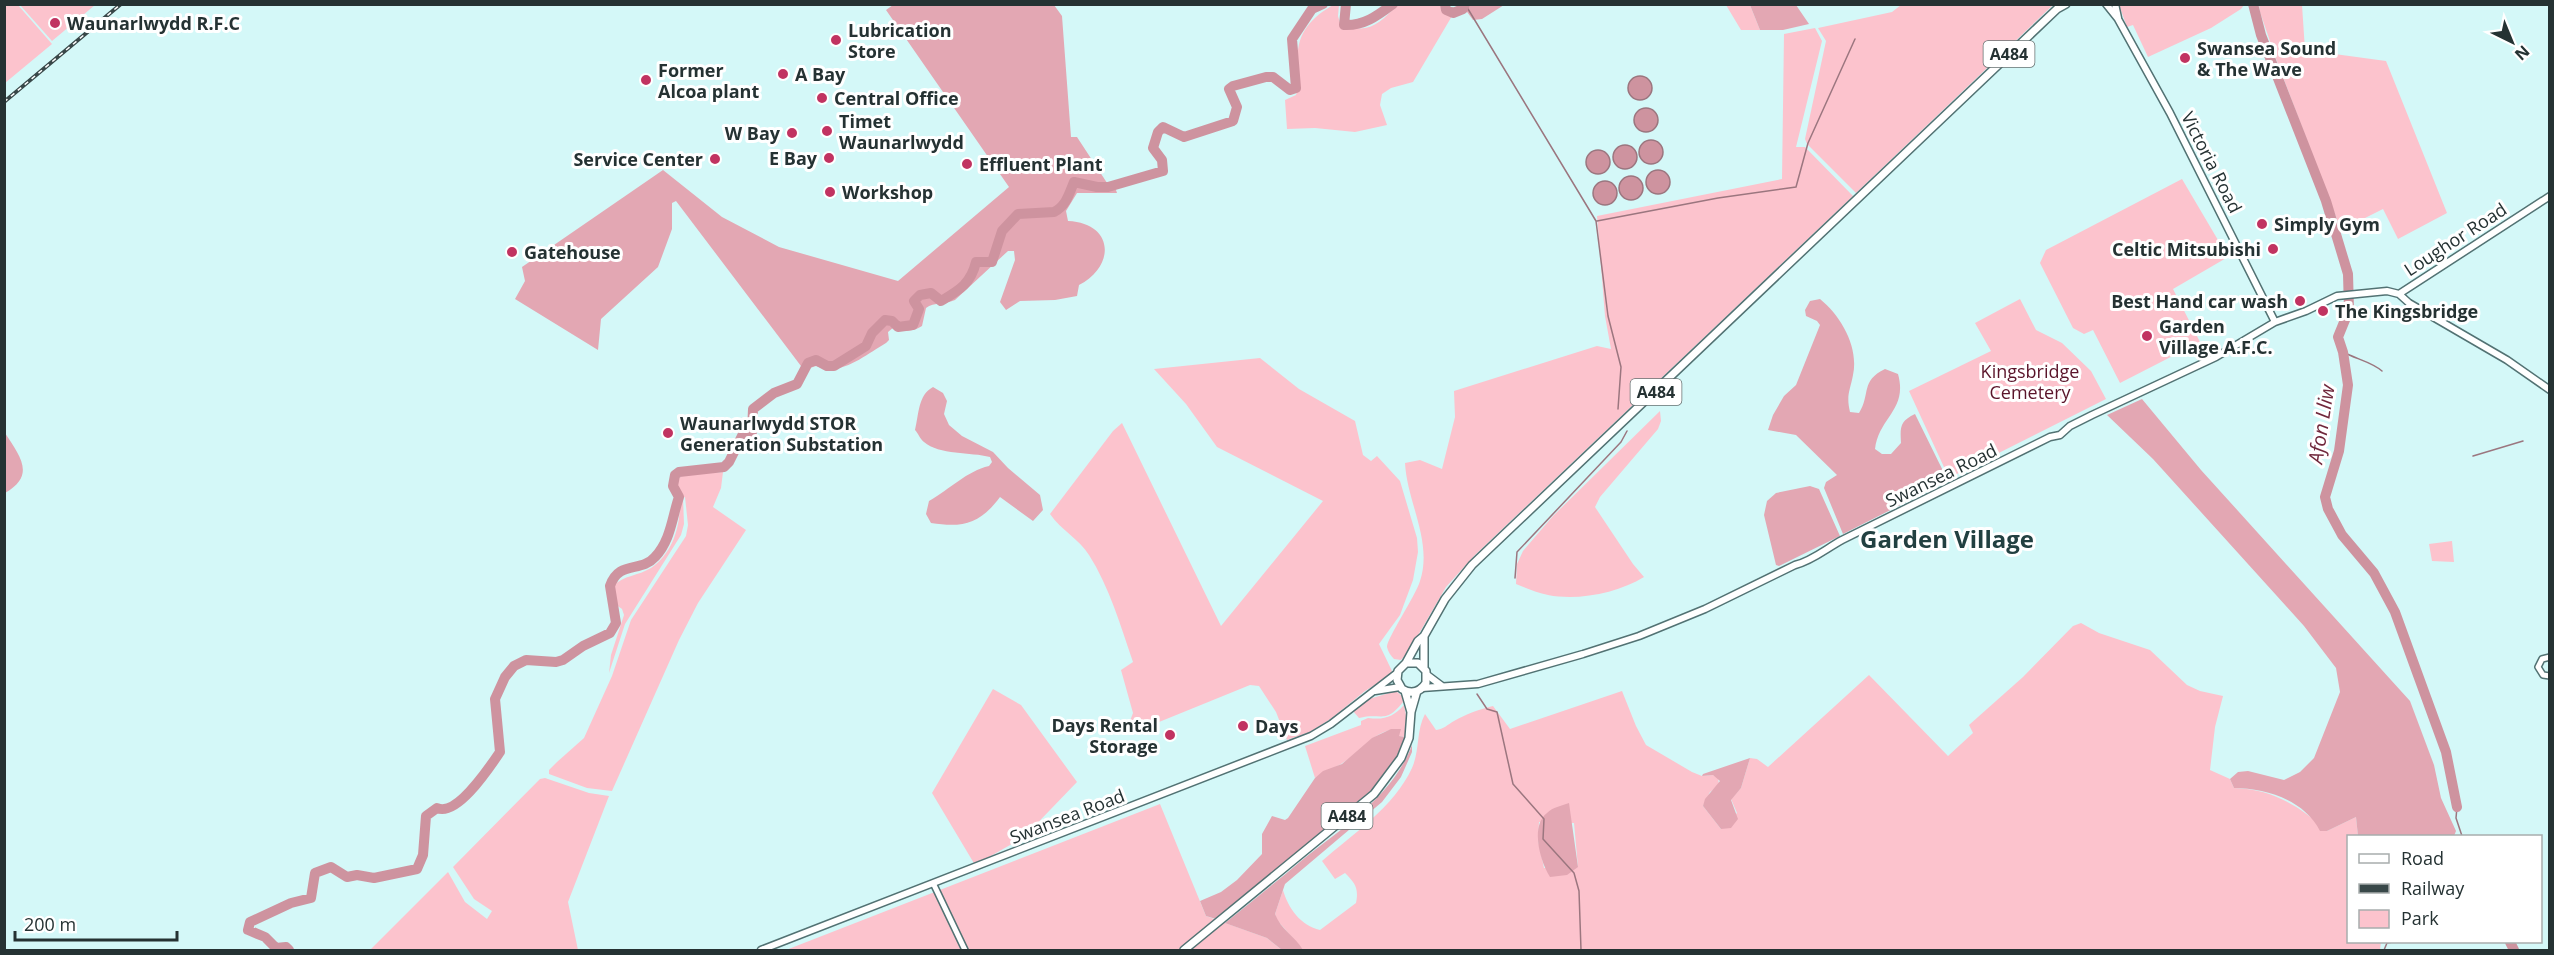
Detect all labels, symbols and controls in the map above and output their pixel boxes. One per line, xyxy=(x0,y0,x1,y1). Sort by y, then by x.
place label: Waunarlwydd R.F.C xyxy=(67,11,240,35)
north arrow xyxy=(2482,12,2542,72)
marker: Waunarlwydd R.F.C xyxy=(48,16,62,30)
place label: Lubrication Store xyxy=(848,18,951,63)
marker: Lubrication Store xyxy=(829,33,843,47)
place label: Swansea Sound & The Wave xyxy=(2197,36,2336,81)
text: N xyxy=(2510,40,2534,65)
road number: A484 xyxy=(1984,41,2034,67)
marker: Swansea Sound & The Wave xyxy=(2178,51,2192,65)
place label: Former Alcoa plant xyxy=(658,58,759,103)
place label: A Bay xyxy=(795,62,846,86)
marker: A Bay xyxy=(776,67,790,81)
marker: Former Alcoa plant xyxy=(639,73,653,87)
place label: Central Office xyxy=(834,86,959,110)
marker: Central Office xyxy=(815,91,829,105)
street label: Victoria Road xyxy=(2176,107,2248,217)
place label: Timet Waunarlwydd xyxy=(839,109,964,154)
place label: W Bay xyxy=(725,121,781,145)
marker: Timet Waunarlwydd xyxy=(820,124,834,138)
marker: W Bay xyxy=(785,126,799,140)
place label: E Bay xyxy=(769,146,818,170)
place label: Service Center xyxy=(573,147,703,171)
marker: E Bay xyxy=(822,151,836,165)
marker: Service Center xyxy=(708,152,722,166)
place label: Effluent Plant xyxy=(979,152,1103,176)
marker: Effluent Plant xyxy=(960,157,974,171)
place label: Workshop xyxy=(842,180,933,204)
marker: Workshop xyxy=(823,185,837,199)
street label: Loughor Road xyxy=(2399,197,2511,281)
place label: Simply Gym xyxy=(2274,212,2380,236)
marker: Simply Gym xyxy=(2255,217,2269,231)
place label: Celtic Mitsubishi xyxy=(2112,237,2261,261)
place label: Gatehouse xyxy=(524,240,621,264)
marker: Celtic Mitsubishi xyxy=(2266,242,2280,256)
marker: Gatehouse xyxy=(505,245,519,259)
place label: Best Hand car wash xyxy=(2111,289,2288,313)
marker: Best Hand car wash xyxy=(2293,294,2307,308)
place label: The Kingsbridge xyxy=(2335,299,2478,323)
marker: The Kingsbridge xyxy=(2316,304,2330,318)
place label: Garden Village A.F.C. xyxy=(2159,314,2273,359)
marker: Garden Village A.F.C. xyxy=(2140,329,2154,343)
park label: Kingsbridge Cemetery xyxy=(1981,359,2079,404)
road number: A484 xyxy=(1630,379,1682,405)
water label: Afon Lliw xyxy=(2301,381,2341,467)
place label: Waunarlwydd STOR Generation Substation xyxy=(680,411,883,456)
marker: Waunarlwydd STOR Generation Substation xyxy=(661,426,675,440)
street label: Swansea Road xyxy=(1881,438,2001,512)
district label: Garden Village xyxy=(1860,522,2034,555)
place label: Days Rental Storage xyxy=(1051,713,1158,758)
place label: Days xyxy=(1255,714,1298,738)
marker: Days xyxy=(1236,719,1250,733)
marker: Days Rental Storage xyxy=(1163,728,1177,742)
street label: Swansea Road xyxy=(1006,783,1128,849)
road number: A484 xyxy=(1322,803,1372,829)
legend xyxy=(2347,835,2542,943)
text: Road xyxy=(2401,846,2444,870)
text: Railway xyxy=(2401,876,2465,900)
scale bar xyxy=(15,904,177,942)
text: Park xyxy=(2401,906,2439,930)
text: 200 m xyxy=(24,912,76,936)

